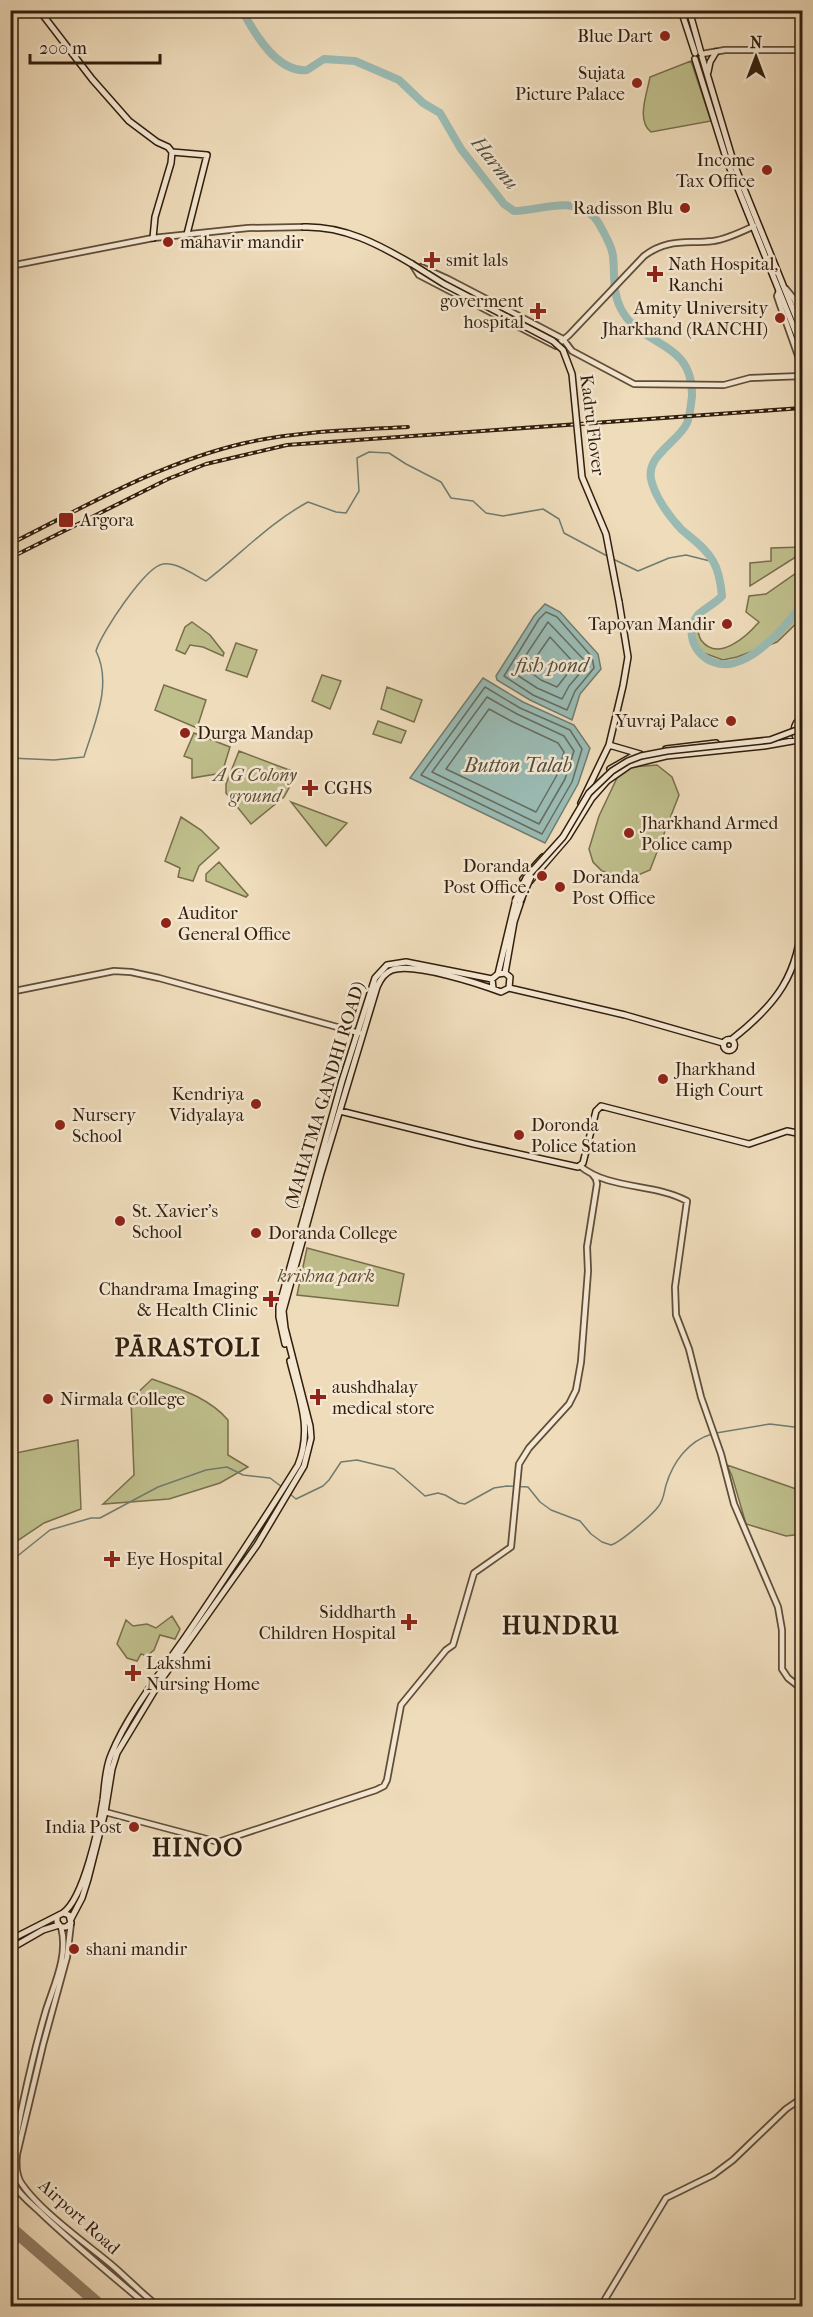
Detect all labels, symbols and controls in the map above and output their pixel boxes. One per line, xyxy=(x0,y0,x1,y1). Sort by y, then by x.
place label: Blue Dart xyxy=(577,26,654,47)
scale bar xyxy=(30,27,160,65)
north arrow xyxy=(726,27,786,87)
marker: Blue Dart xyxy=(658,29,672,43)
text: N xyxy=(750,33,763,52)
text: 200 m xyxy=(39,38,87,59)
place label: Sujata Picture Palace xyxy=(515,63,626,105)
marker: Sujata Picture Palace xyxy=(630,76,644,90)
water label: Harmu xyxy=(466,131,523,194)
place label: Income Tax Office xyxy=(676,150,755,192)
marker: Income Tax Office xyxy=(760,163,774,177)
place label: Radisson Blu xyxy=(573,198,673,219)
marker: Radisson Blu xyxy=(678,201,692,215)
place label: mahavir mandir xyxy=(180,232,304,253)
marker: mahavir mandir xyxy=(161,235,175,249)
place label: smit lals xyxy=(446,250,508,271)
marker: smit lals xyxy=(423,251,441,269)
place label: Nath Hospital, Ranchi xyxy=(668,254,778,296)
marker: Nath Hospital, Ranchi xyxy=(646,265,664,283)
place label: goverment hospital xyxy=(440,291,525,333)
place label: Amity University Jharkhand (RANCHI) xyxy=(600,298,769,340)
marker: goverment hospital xyxy=(529,302,547,320)
marker: Amity University Jharkhand (RANCHI) xyxy=(773,311,787,325)
street label: Kadru Flover xyxy=(575,373,609,477)
place label: Argora xyxy=(79,510,134,531)
marker: Argora xyxy=(57,511,75,529)
place label: Tapovan Mandir xyxy=(588,614,715,635)
marker: Tapovan Mandir xyxy=(720,617,734,631)
water label: fish pond xyxy=(511,654,591,677)
place label: Yuvraj Palace xyxy=(614,711,719,732)
marker: Yuvraj Palace xyxy=(724,714,738,728)
place label: Durga Mandap xyxy=(197,723,314,744)
marker: Durga Mandap xyxy=(178,726,192,740)
water label: Button Talab xyxy=(463,754,572,777)
park label: A G Colony ground xyxy=(211,765,297,807)
place label: CGHS xyxy=(324,778,372,799)
marker: CGHS xyxy=(301,779,319,797)
place label: Jharkhand Armed Police camp xyxy=(639,813,778,855)
marker: Jharkhand Armed Police camp xyxy=(622,826,636,840)
place label: Doranda Post Office. xyxy=(443,856,531,898)
place label: Doranda Post Office xyxy=(572,867,655,909)
marker: Doranda Post Office. xyxy=(535,869,549,883)
marker: Doranda Post Office xyxy=(553,880,567,894)
place label: Auditor General Office xyxy=(177,903,291,945)
marker: Auditor General Office xyxy=(159,916,173,930)
street label: (MAHATMA GANDHI ROAD) xyxy=(280,979,370,1211)
place label: Jharkhand High Court xyxy=(673,1059,764,1101)
marker: Jharkhand High Court xyxy=(656,1072,670,1086)
place label: Kendriya Vidyalaya xyxy=(168,1084,245,1126)
marker: Kendriya Vidyalaya xyxy=(249,1097,263,1111)
place label: Nursery School xyxy=(72,1105,137,1147)
place label: Doronda Police Station xyxy=(531,1115,637,1157)
marker: Nursery School xyxy=(53,1118,67,1132)
marker: Doronda Police Station xyxy=(512,1128,526,1142)
place label: St. Xavier's School xyxy=(132,1201,219,1243)
marker: St. Xavier's School xyxy=(113,1214,127,1228)
place label: Doranda College xyxy=(268,1223,398,1244)
marker: Doranda College xyxy=(249,1226,263,1240)
park label: krishna park xyxy=(276,1266,375,1287)
place label: Chandrama Imaging & Health Clinic xyxy=(99,1279,258,1321)
marker: Chandrama Imaging & Health Clinic xyxy=(262,1290,280,1308)
district label: PĀRASTOLI xyxy=(115,1334,261,1362)
place label: aushdhalay medical store xyxy=(332,1377,435,1419)
marker: aushdhalay medical store xyxy=(309,1388,327,1406)
place label: Nirmala College xyxy=(60,1389,185,1410)
marker: Nirmala College xyxy=(41,1392,55,1406)
place label: Eye Hospital xyxy=(126,1549,223,1570)
marker: Eye Hospital xyxy=(103,1550,121,1568)
place label: Siddharth Children Hospital xyxy=(259,1602,396,1644)
district label: HUNDRU xyxy=(502,1612,620,1640)
marker: Siddharth Children Hospital xyxy=(400,1613,418,1631)
place label: Lakshmi Nursing Home xyxy=(146,1653,260,1695)
marker: Lakshmi Nursing Home xyxy=(124,1664,142,1682)
place label: India Post xyxy=(45,1817,123,1838)
marker: India Post xyxy=(127,1820,141,1834)
district label: HINOO xyxy=(152,1834,244,1862)
place label: shani mandir xyxy=(86,1939,187,1960)
marker: shani mandir xyxy=(67,1942,81,1956)
street label: Airport Road xyxy=(33,2174,124,2259)

